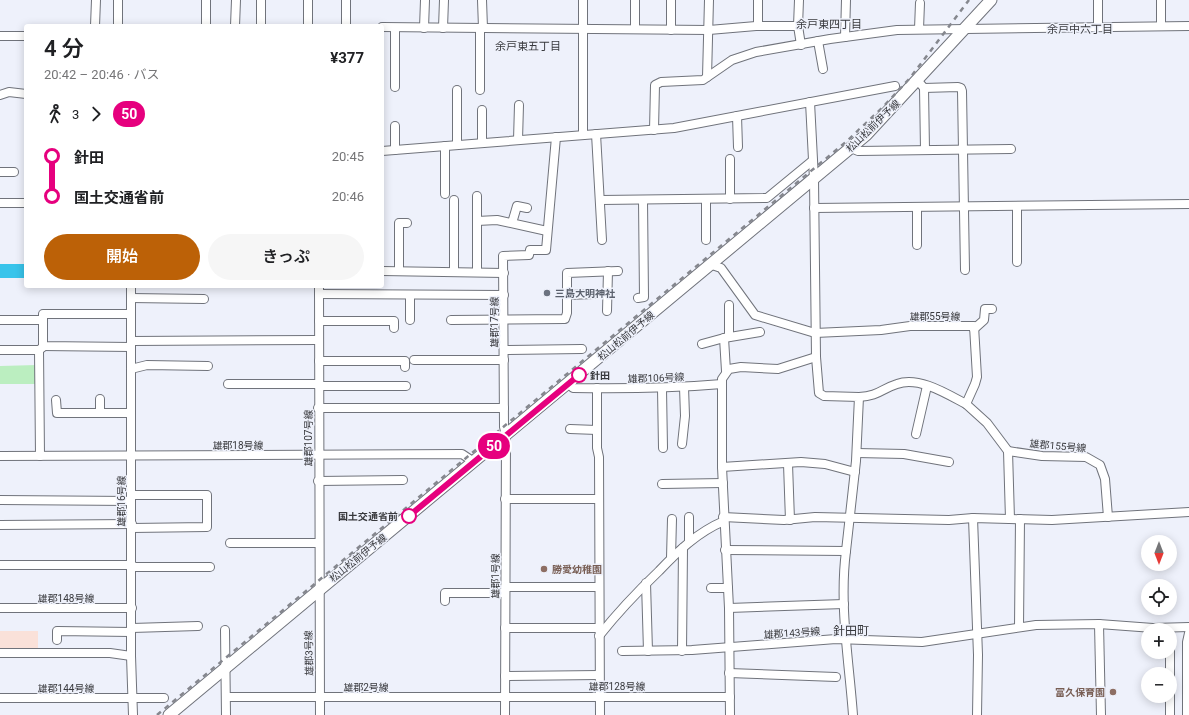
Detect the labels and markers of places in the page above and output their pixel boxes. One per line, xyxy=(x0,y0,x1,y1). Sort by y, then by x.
marker: 三島大明神社 xyxy=(542,288,552,298)
place label: 三島大明神社 xyxy=(555,288,616,299)
marker: 針田 xyxy=(571,367,587,383)
place label: 針田 xyxy=(590,370,610,381)
marker: 国土交通省前 xyxy=(401,508,417,524)
place label: 国土交通省前 xyxy=(338,511,398,522)
marker: 勝愛幼稚園 xyxy=(539,564,549,574)
place label: 勝愛幼稚園 xyxy=(552,564,602,575)
place label: 富久保育園 xyxy=(1055,687,1105,698)
marker: 富久保育園 xyxy=(1108,687,1118,697)

